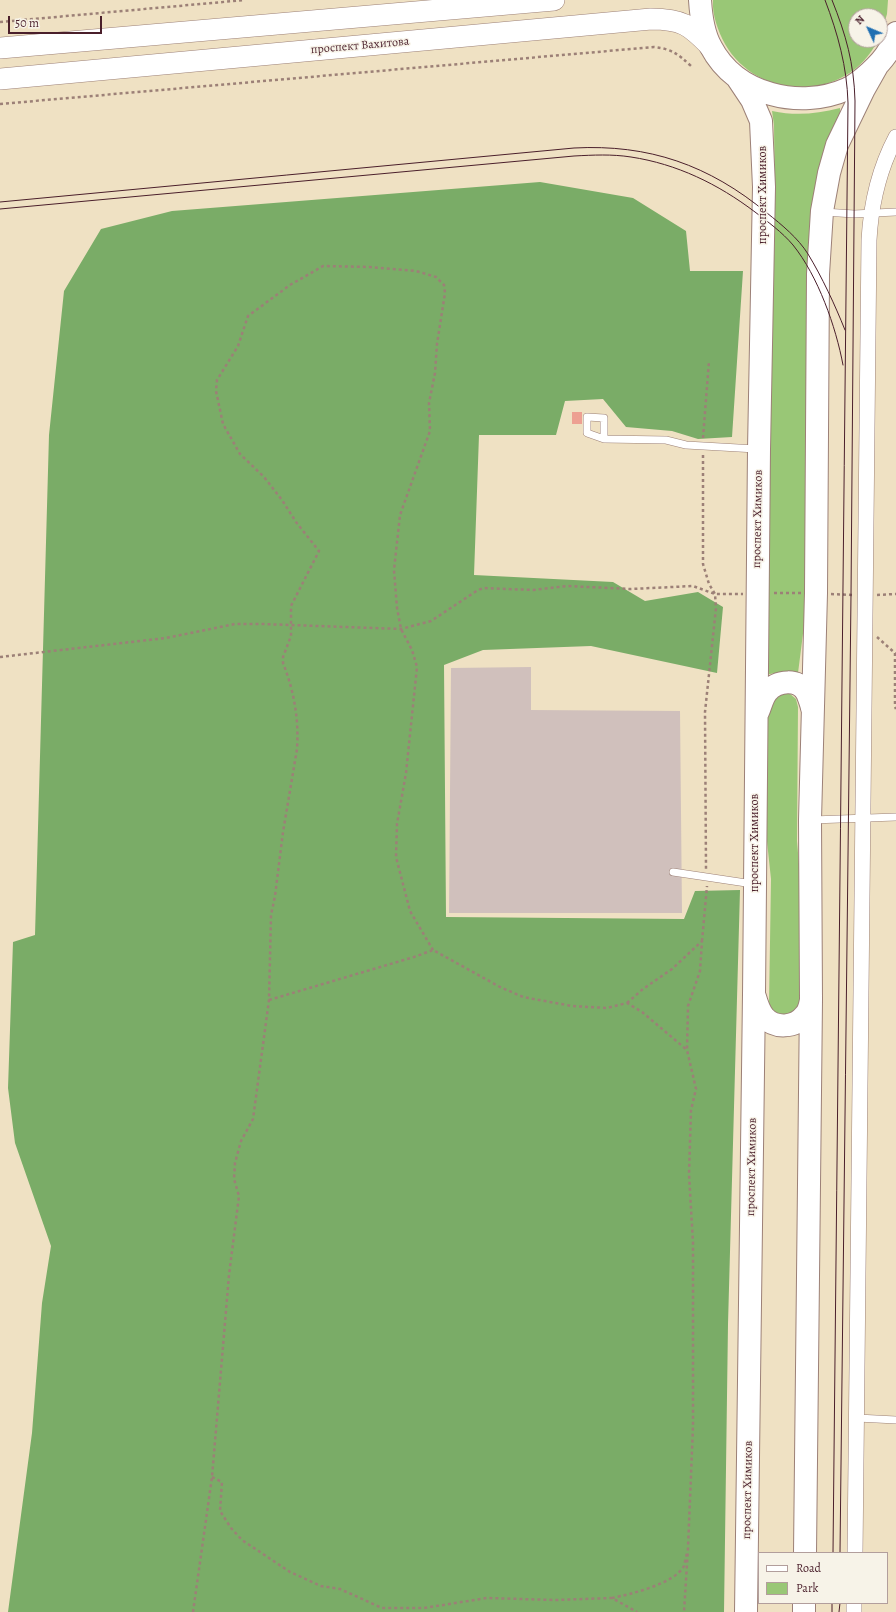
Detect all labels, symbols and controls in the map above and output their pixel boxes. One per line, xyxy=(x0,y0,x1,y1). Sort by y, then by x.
scale bar xyxy=(10,8,104,34)
north arrow xyxy=(848,8,888,48)
text: N xyxy=(852,12,868,28)
text: 50 m xyxy=(15,15,39,31)
street label: проспект Вахитова xyxy=(310,35,410,57)
street label: проспект Химиков xyxy=(756,146,770,244)
street label: проспект Химиков xyxy=(750,470,766,568)
street label: проспект Химиков xyxy=(748,794,762,892)
street label: проспект Химиков xyxy=(744,1118,760,1216)
street label: проспект Химиков xyxy=(740,1441,756,1539)
legend xyxy=(758,1552,888,1604)
text: Road xyxy=(796,1560,821,1576)
text: Park xyxy=(796,1580,819,1596)

